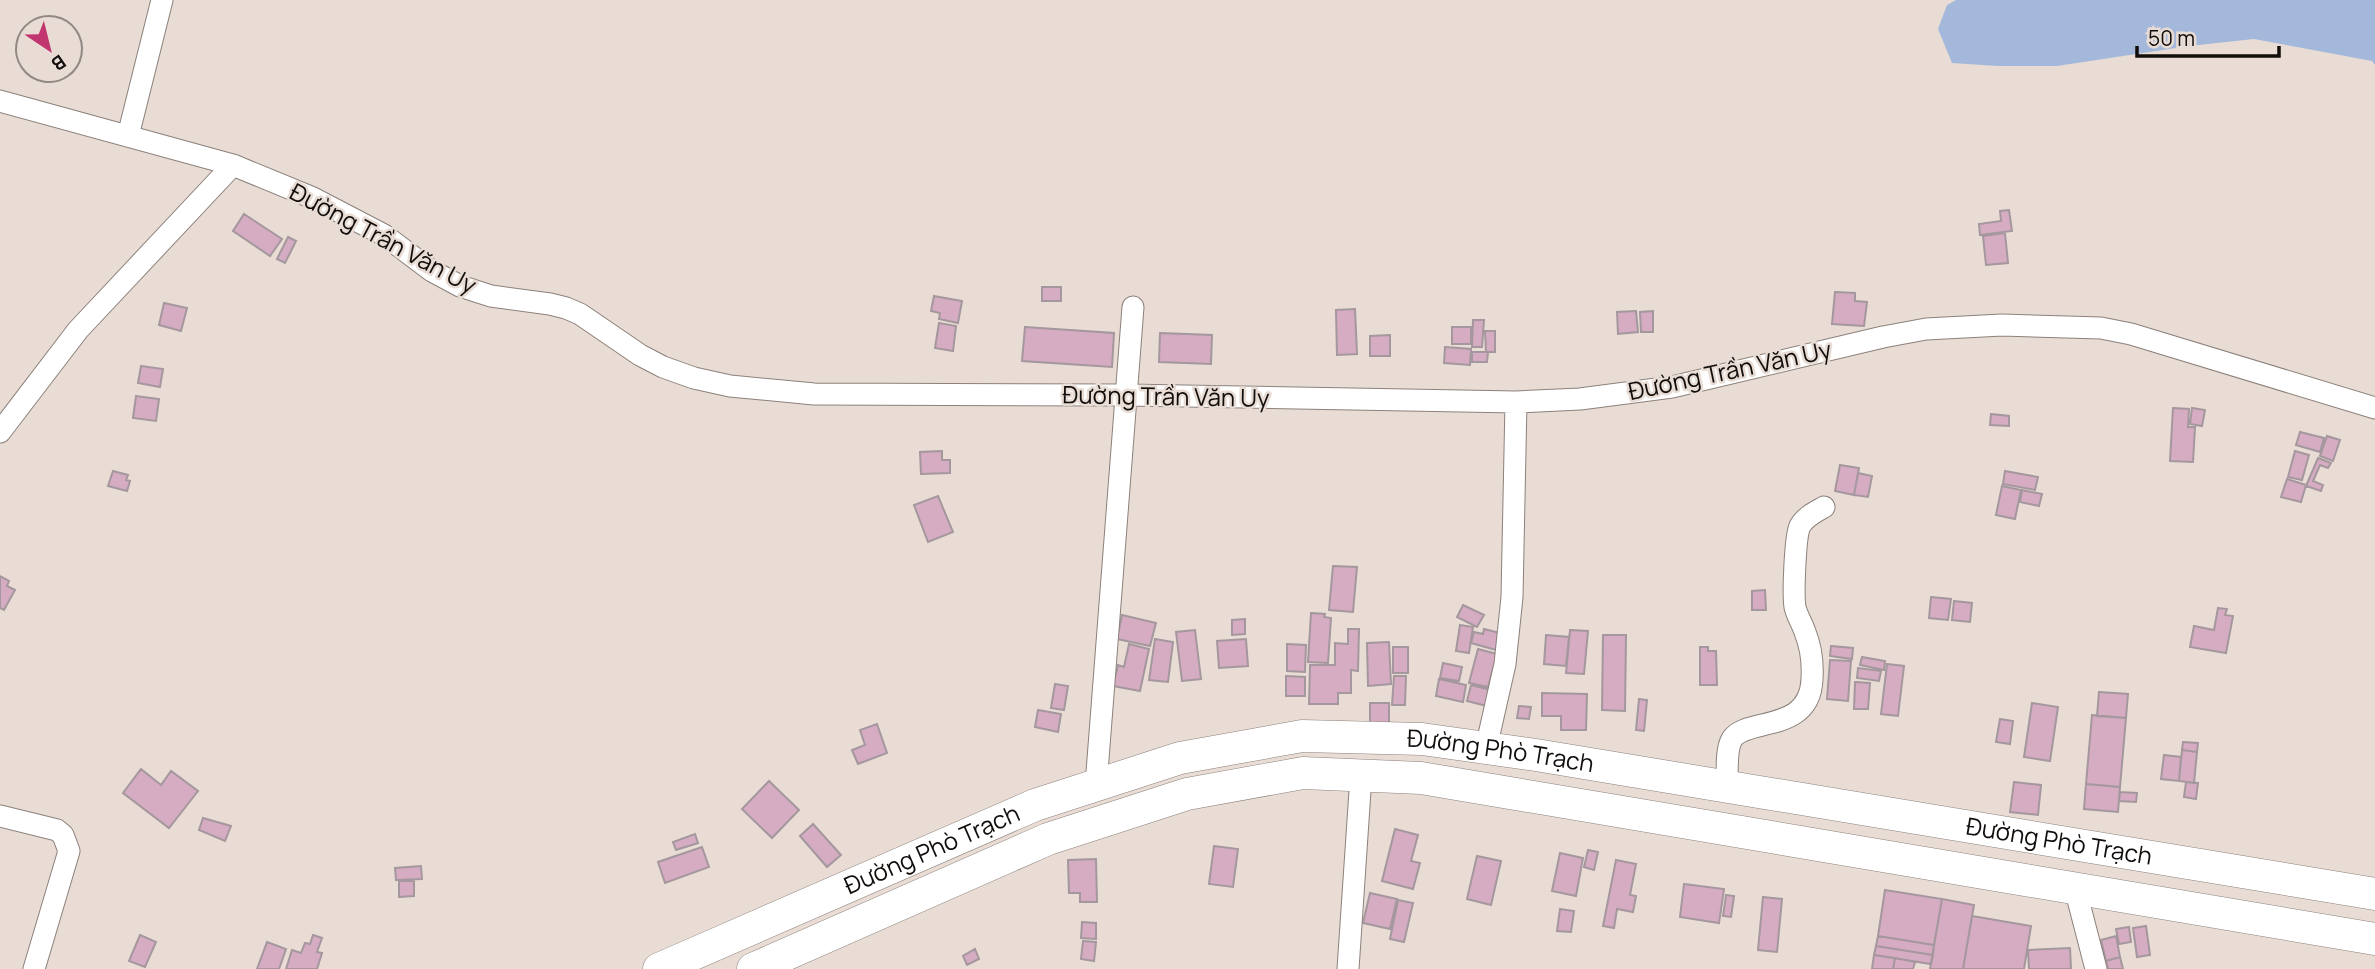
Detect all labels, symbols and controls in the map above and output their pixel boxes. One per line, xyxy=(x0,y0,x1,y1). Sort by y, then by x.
north arrow xyxy=(14,14,84,84)
scale bar xyxy=(2137,14,2279,58)
text: 50 m xyxy=(2148,24,2195,52)
text: B xyxy=(46,49,71,77)
street label: Đường Trần Văn Uy xyxy=(285,174,483,301)
street label: Đường Trần Văn Uy xyxy=(1625,332,1835,407)
street label: Đường Trần Văn Uy xyxy=(1062,377,1270,414)
street label: Đường Phò Trạch xyxy=(1407,721,1596,779)
street label: Đường Phò Trạch xyxy=(839,796,1024,901)
street label: Đường Phò Trạch xyxy=(1964,809,2155,872)

